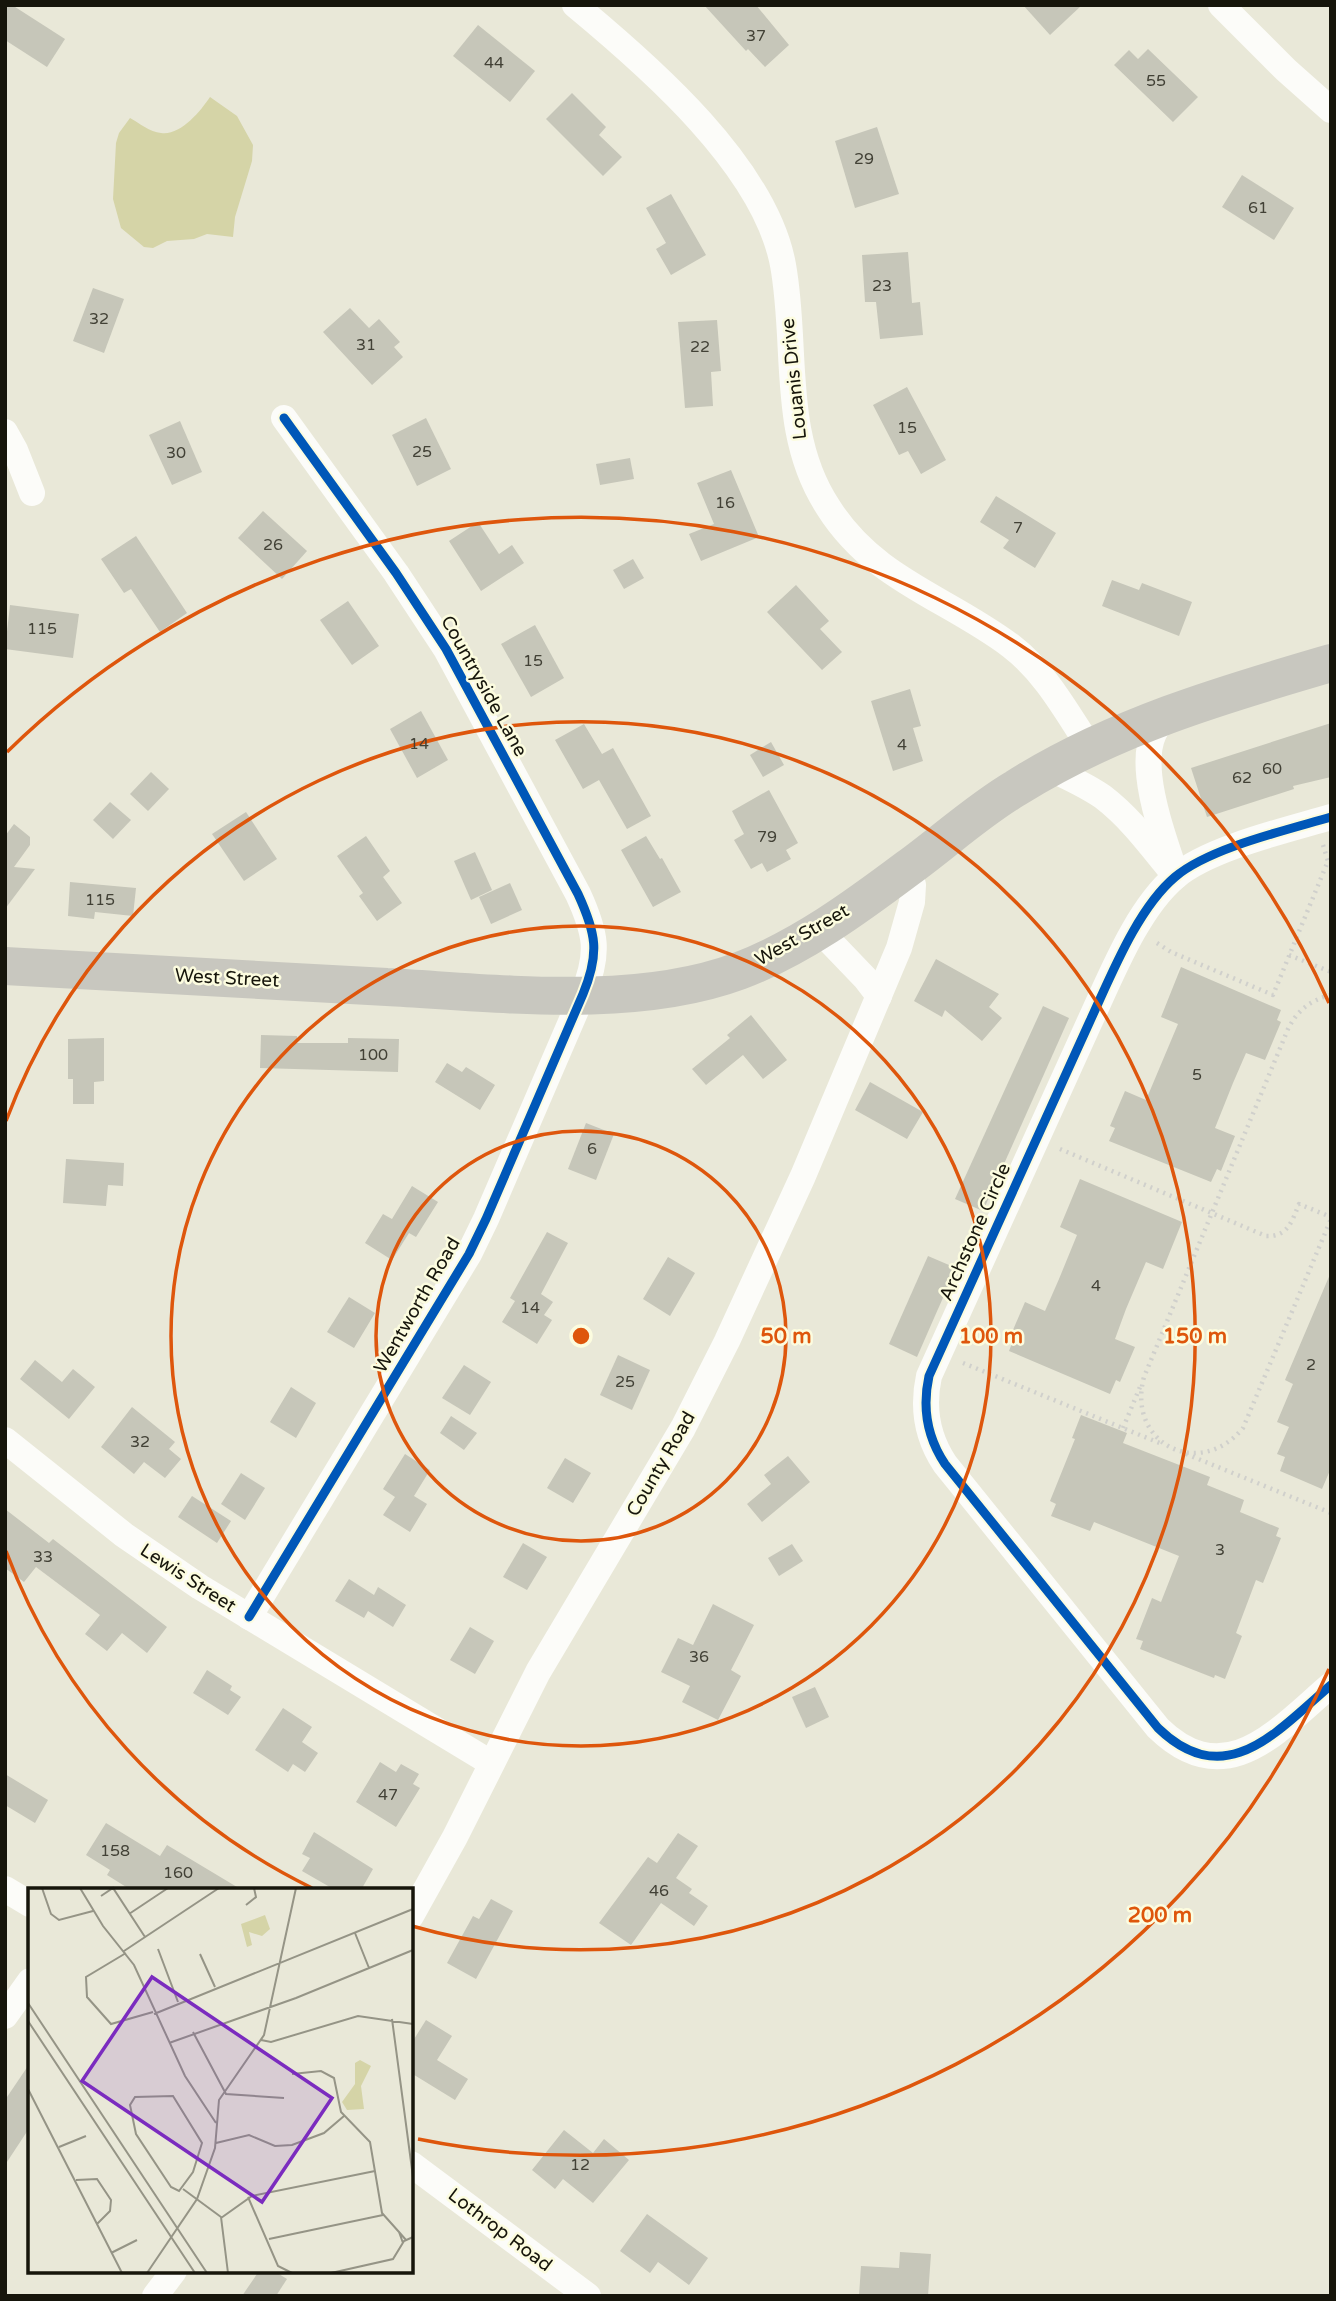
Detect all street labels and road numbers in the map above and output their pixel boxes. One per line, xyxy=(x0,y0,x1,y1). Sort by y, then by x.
street label: Louanis Drive xyxy=(777,317,811,441)
street label: Countryside Lane xyxy=(436,612,532,760)
street label: West Street xyxy=(751,899,853,971)
street label: West Street xyxy=(174,964,280,992)
street label: Archstone Circle xyxy=(935,1160,1015,1304)
street label: Wentworth Road xyxy=(369,1233,465,1377)
street label: County Road xyxy=(622,1408,700,1520)
street label: Lewis Street xyxy=(136,1539,240,1617)
street label: Lothrop Road xyxy=(444,2184,556,2276)

